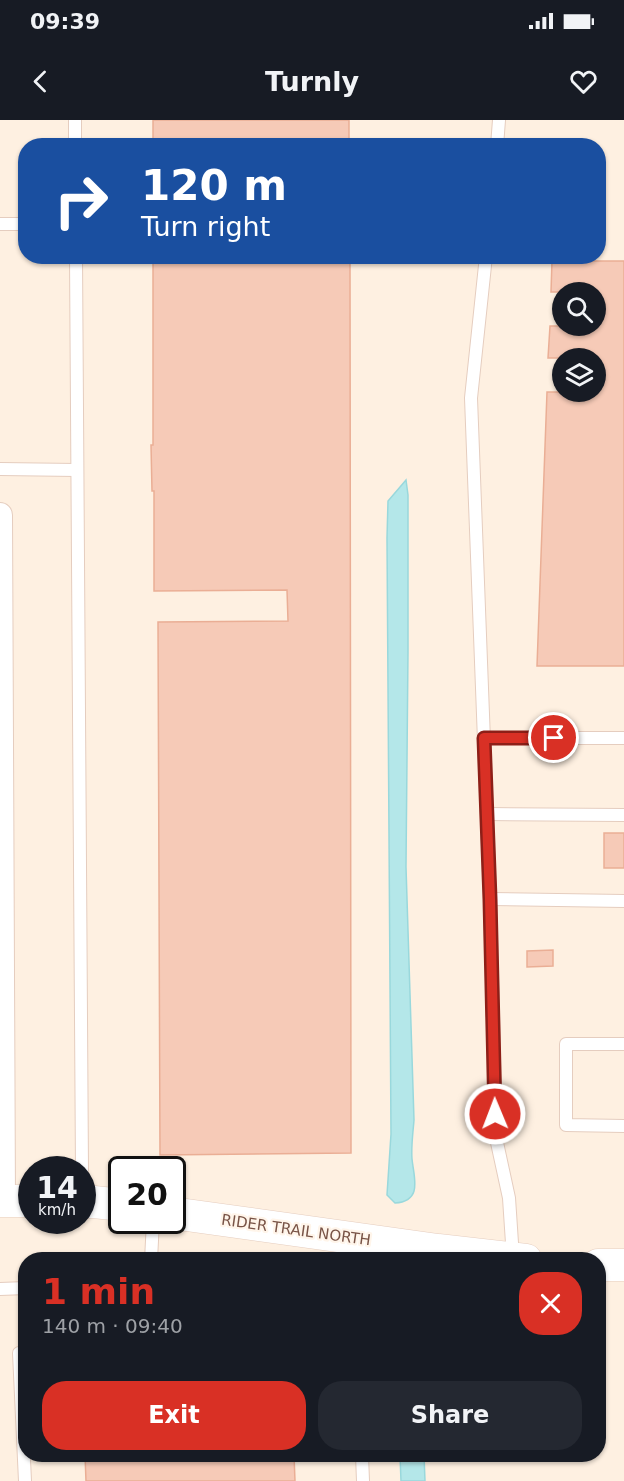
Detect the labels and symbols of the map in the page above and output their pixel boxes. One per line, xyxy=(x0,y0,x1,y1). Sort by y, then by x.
pin xyxy=(528,712,579,763)
position arrow xyxy=(463,1082,527,1146)
speed limit sign: 20 xyxy=(108,1156,186,1234)
street label: RIDER TRAIL NORTH xyxy=(220,1211,372,1249)

